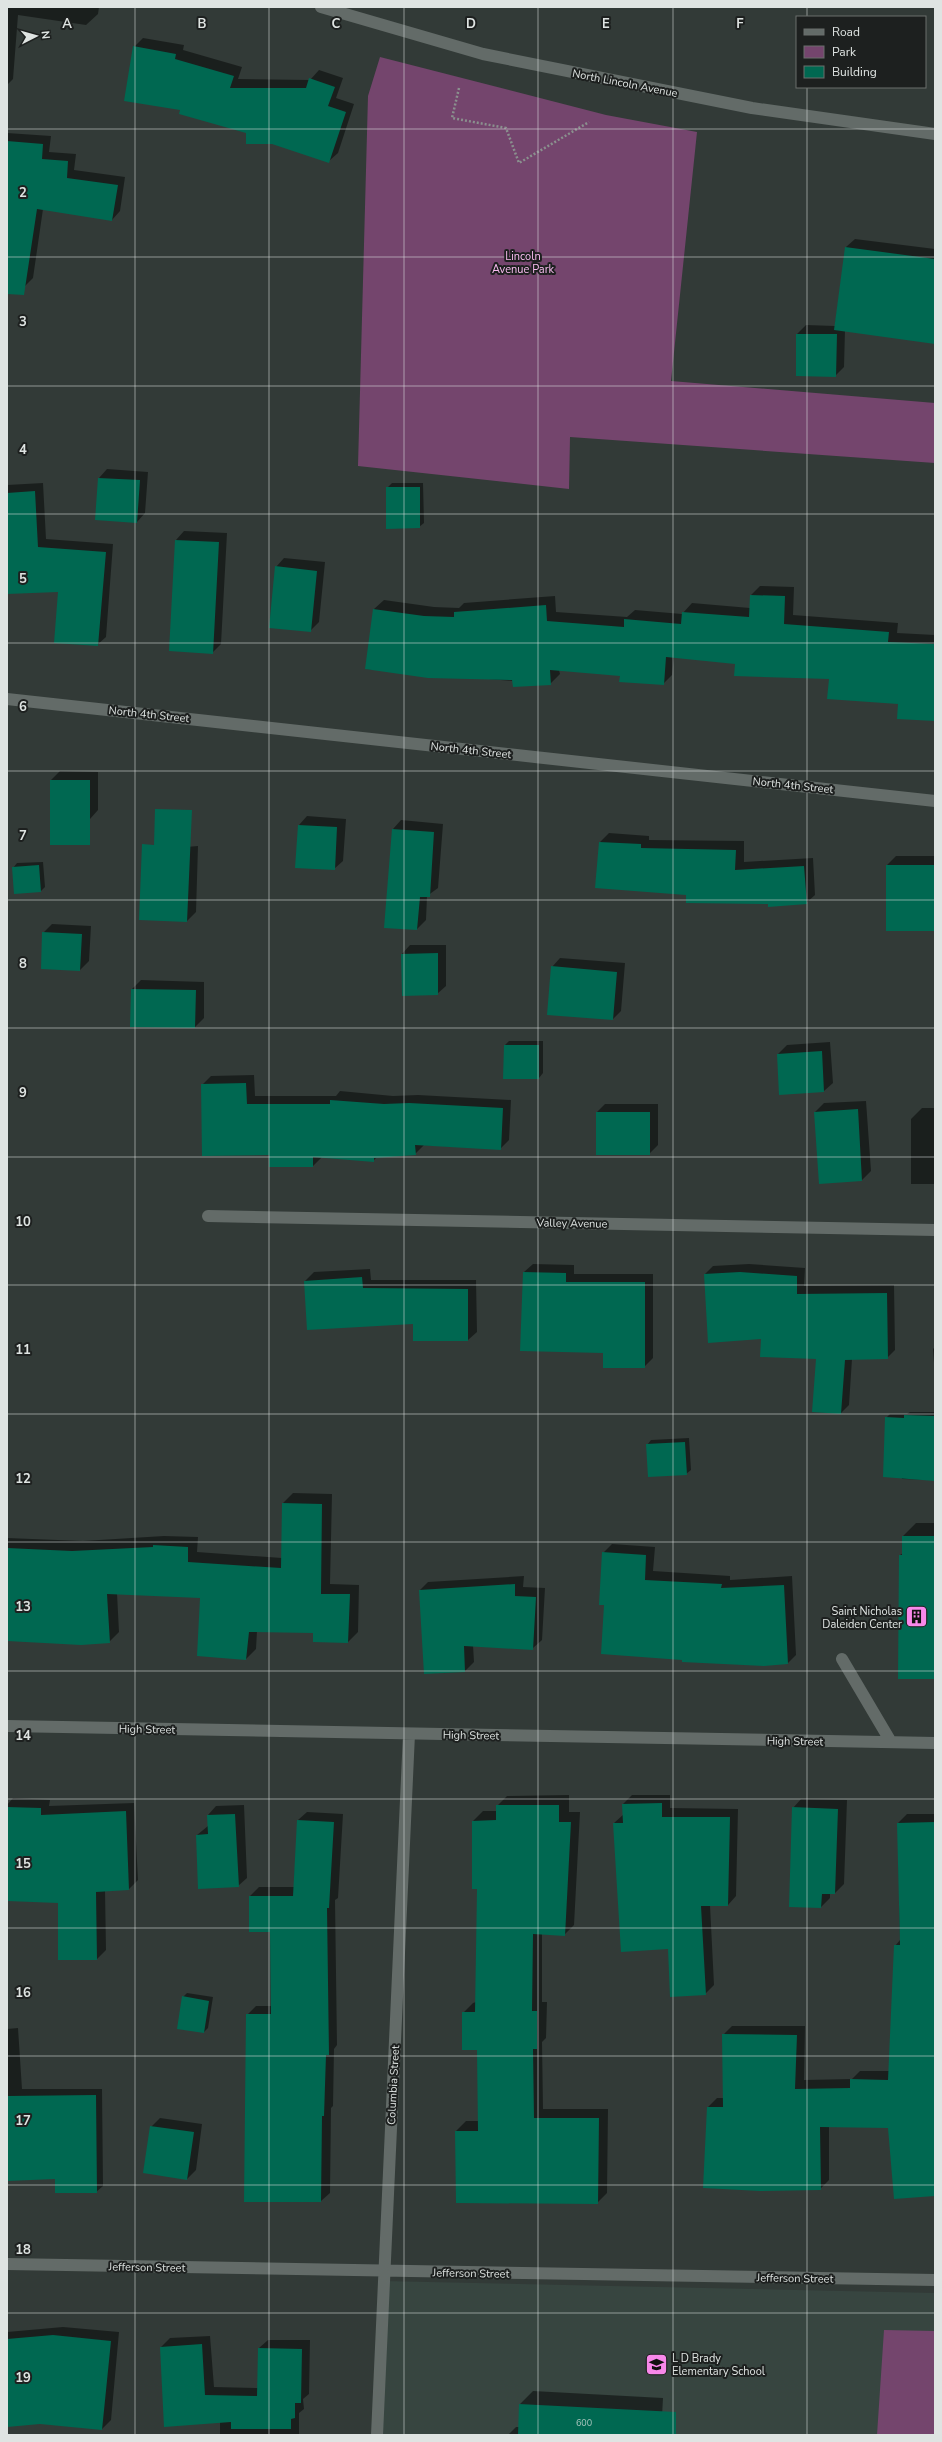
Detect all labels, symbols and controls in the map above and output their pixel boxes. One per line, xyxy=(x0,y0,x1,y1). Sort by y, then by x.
text: A xyxy=(62,15,72,33)
text: B xyxy=(198,15,207,33)
text: C xyxy=(332,15,341,33)
text: D xyxy=(466,15,476,33)
text: E xyxy=(602,15,610,33)
text: F xyxy=(736,15,744,33)
north arrow xyxy=(16,16,56,56)
legend xyxy=(796,16,926,88)
text: Road xyxy=(832,24,860,40)
text: N xyxy=(38,30,53,40)
text: Park xyxy=(832,44,857,60)
text: Building xyxy=(832,64,877,80)
street label: North Lincoln Avenue xyxy=(571,66,679,101)
text: 2 xyxy=(19,184,27,202)
park label: Lincoln Avenue Park xyxy=(492,249,555,277)
text: 3 xyxy=(19,313,27,331)
text: 4 xyxy=(19,441,27,459)
text: 5 xyxy=(19,570,27,588)
text: 6 xyxy=(19,698,27,716)
street label: North 4th Street xyxy=(108,703,190,726)
street label: North 4th Street xyxy=(430,739,512,762)
street label: North 4th Street xyxy=(752,774,834,797)
text: 7 xyxy=(19,827,27,845)
text: 8 xyxy=(19,955,27,973)
text: 9 xyxy=(19,1084,27,1102)
text: 10 xyxy=(15,1213,31,1231)
street label: Valley Avenue xyxy=(535,1215,608,1232)
text: 11 xyxy=(15,1341,31,1359)
text: 12 xyxy=(15,1470,31,1488)
text: 13 xyxy=(15,1598,31,1616)
place label: Saint Nicholas Daleiden Center xyxy=(822,1604,902,1632)
building icon: Saint Nicholas Daleiden Center xyxy=(904,1604,930,1630)
street label: High Street xyxy=(119,1722,175,1737)
text: 14 xyxy=(15,1727,31,1745)
street label: High Street xyxy=(443,1728,499,1743)
street label: High Street xyxy=(767,1734,823,1749)
text: 15 xyxy=(15,1855,31,1873)
text: 16 xyxy=(15,1984,31,2002)
street label: Columbia Street xyxy=(384,2045,403,2125)
text: 17 xyxy=(15,2112,31,2130)
text: 18 xyxy=(15,2241,31,2259)
street label: Jefferson Street xyxy=(108,2259,186,2276)
street label: Jefferson Street xyxy=(432,2265,510,2282)
street label: Jefferson Street xyxy=(756,2270,834,2287)
school or university icon: L D Brady Elementary School xyxy=(644,2351,670,2377)
place label: L D Brady Elementary School xyxy=(672,2351,766,2379)
text: 19 xyxy=(15,2369,31,2387)
house number: 600 xyxy=(576,2417,592,2429)

